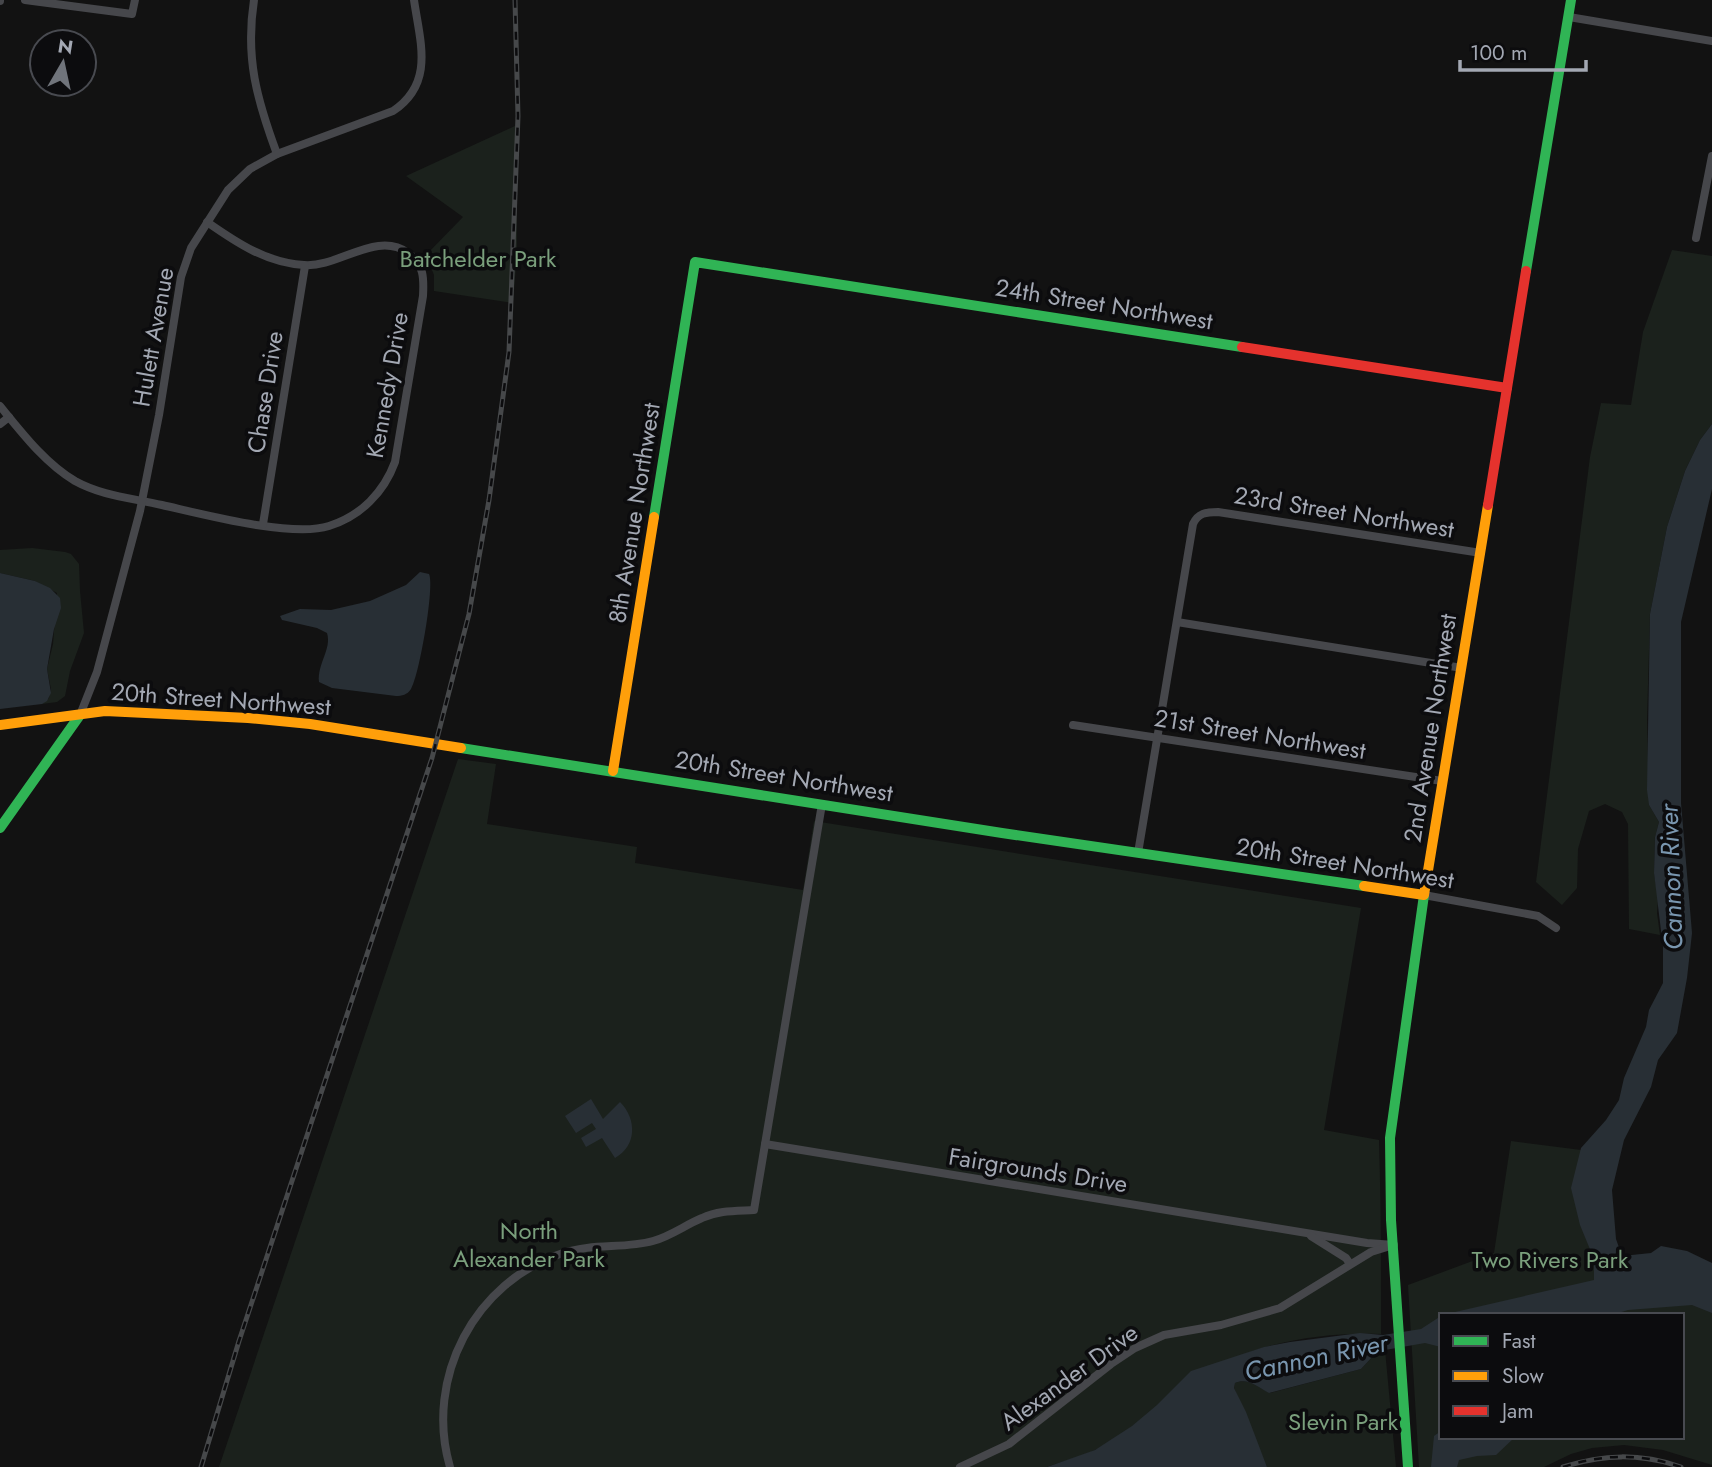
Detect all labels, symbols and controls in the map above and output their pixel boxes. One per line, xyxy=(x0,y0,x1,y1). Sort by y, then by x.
north arrow xyxy=(28,28,98,98)
scale bar xyxy=(1460,28,1586,72)
text: N xyxy=(56,32,75,61)
text: 100 m xyxy=(1470,38,1527,68)
park label: Batchelder Park xyxy=(400,241,557,276)
street label: Hulett Avenue xyxy=(124,264,182,410)
street label: 24th Street Northwest xyxy=(993,270,1215,338)
street label: Kennedy Drive xyxy=(357,309,417,461)
street label: Chase Drive xyxy=(238,328,292,456)
street label: 8th Avenue Northwest xyxy=(599,400,669,626)
street label: 23rd Street Northwest xyxy=(1231,477,1457,547)
street label: 2nd Avenue Northwest xyxy=(1395,611,1465,845)
street label: 20th Street Northwest xyxy=(110,674,332,724)
street label: 21st Street Northwest xyxy=(1152,700,1368,768)
street label: 20th Street Northwest xyxy=(673,742,896,811)
water label: Cannon River xyxy=(1649,802,1693,951)
street label: 20th Street Northwest xyxy=(1234,829,1457,898)
street label: Fairgrounds Drive xyxy=(946,1139,1130,1201)
park label: North Alexander Park xyxy=(453,1213,605,1276)
park label: Two Rivers Park xyxy=(1472,1242,1629,1277)
legend xyxy=(1439,1313,1684,1439)
street label: Alexander Drive xyxy=(993,1315,1145,1439)
water label: Cannon River xyxy=(1241,1323,1393,1391)
text: Fast xyxy=(1502,1326,1535,1356)
text: Slow xyxy=(1502,1361,1544,1391)
text: Jam xyxy=(1499,1396,1534,1426)
park label: Slevin Park xyxy=(1288,1404,1398,1439)

